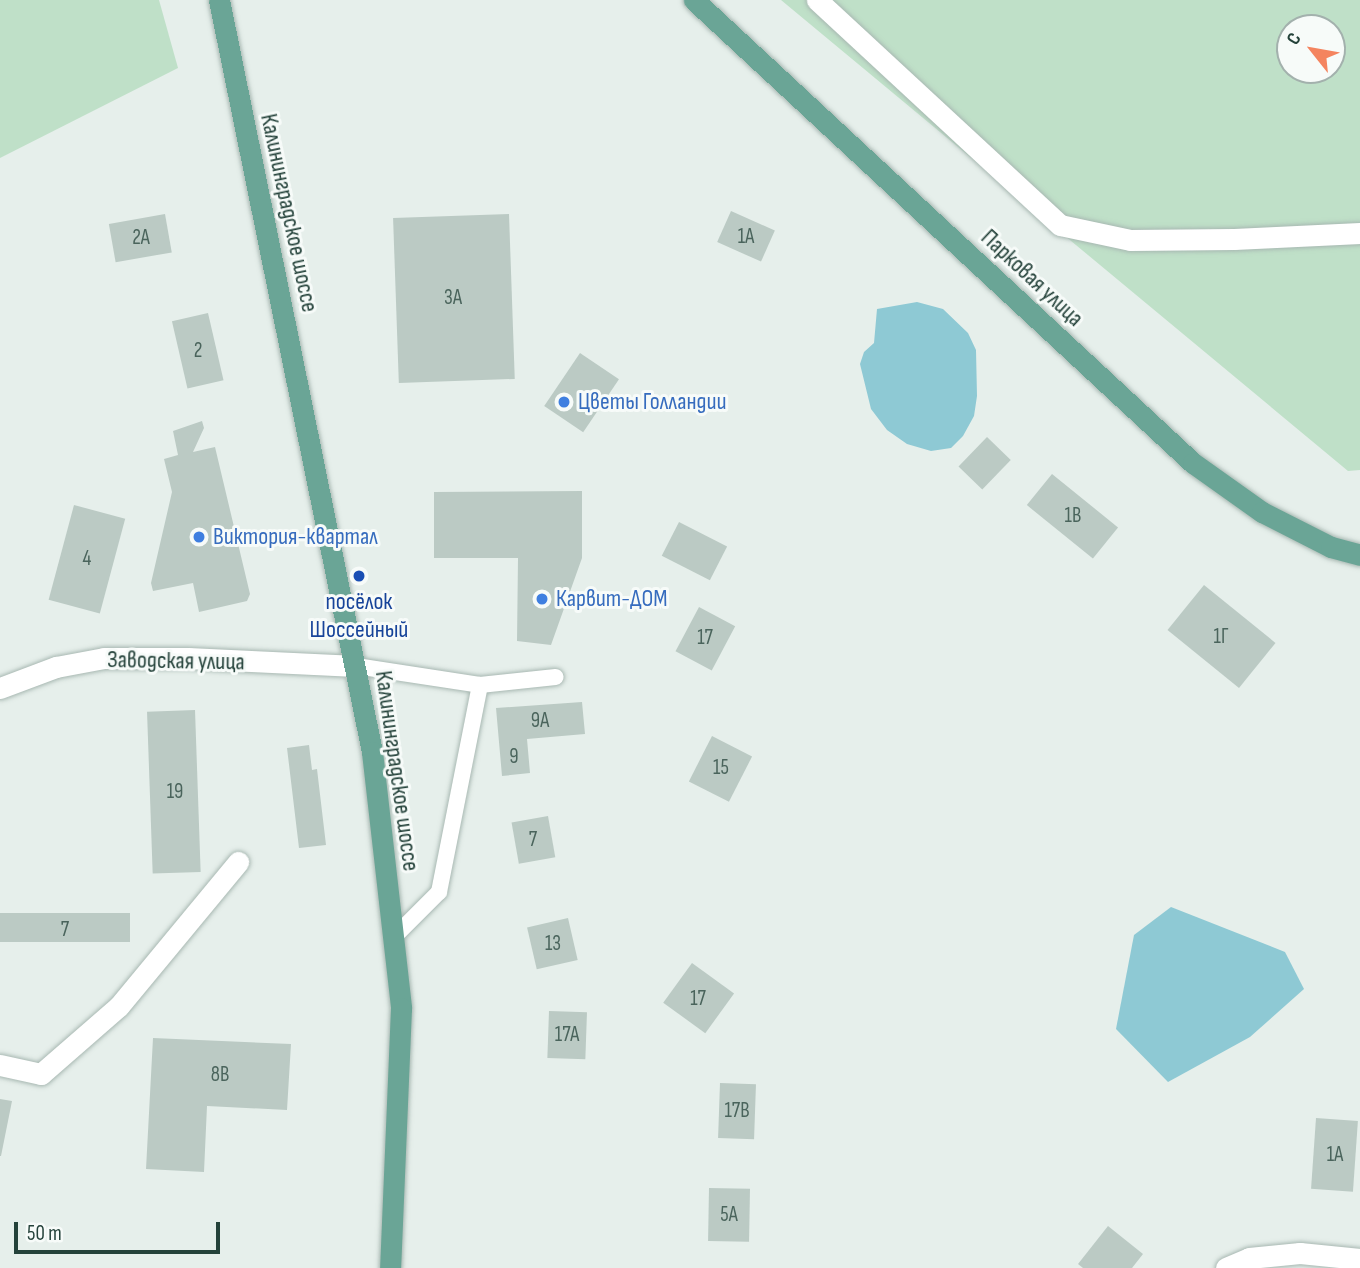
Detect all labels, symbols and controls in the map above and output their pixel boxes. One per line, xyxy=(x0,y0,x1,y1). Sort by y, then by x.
north arrow xyxy=(1276,14,1346,84)
text: С xyxy=(1282,29,1307,49)
street label: Калининградское шоссе xyxy=(254,111,324,315)
street label: Парковая улица xyxy=(975,223,1089,333)
house number: 1А xyxy=(738,224,754,250)
house number: 2А xyxy=(132,225,150,251)
house number: 3А xyxy=(444,285,462,311)
house number: 2 xyxy=(194,338,202,364)
place label: Цветы Голландии xyxy=(578,388,727,416)
marker: Цветы Голландии xyxy=(556,394,572,410)
house number: 1В xyxy=(1065,503,1081,529)
place label: Виктория-квартал xyxy=(213,523,378,551)
marker: Виктория-квартал xyxy=(191,529,207,545)
house number: 4 xyxy=(83,546,91,572)
marker: посёлок Шоссейный xyxy=(351,568,367,584)
place label: Карвит-ДОМ xyxy=(556,585,668,613)
place label: посёлок Шоссейный xyxy=(310,588,408,644)
marker: Карвит-ДОМ xyxy=(534,591,550,607)
house number: 1Г xyxy=(1213,624,1229,650)
house number: 17 xyxy=(697,625,713,651)
street label: Заводская улица xyxy=(107,645,245,677)
street label: Калининградское шоссе xyxy=(369,669,425,873)
house number: 9А xyxy=(531,708,549,734)
house number: 9 xyxy=(509,744,519,770)
house number: 15 xyxy=(713,755,729,781)
house number: 19 xyxy=(167,779,183,805)
house number: 7 xyxy=(529,827,537,853)
house number: 7 xyxy=(61,917,69,943)
house number: 13 xyxy=(545,931,561,957)
house number: 17 xyxy=(690,986,706,1012)
house number: 17А xyxy=(555,1022,579,1048)
house number: 8В xyxy=(211,1062,229,1088)
house number: 17В xyxy=(724,1098,750,1124)
house number: 1А xyxy=(1327,1142,1343,1168)
house number: 5А xyxy=(720,1202,738,1228)
scale bar xyxy=(18,1208,224,1252)
text: 50 m xyxy=(27,1221,62,1246)

